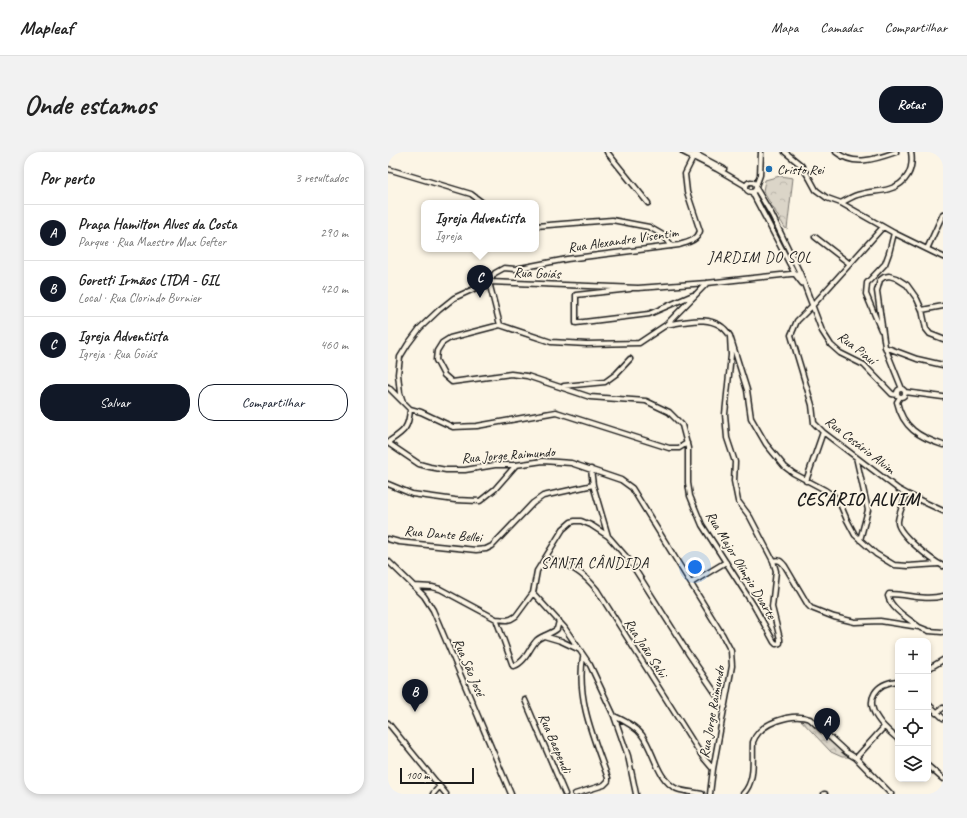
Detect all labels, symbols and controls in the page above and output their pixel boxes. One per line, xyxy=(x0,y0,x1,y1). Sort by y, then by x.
text: Mapleaf xyxy=(20,16,73,40)
text: Mapa xyxy=(771,19,798,36)
text: Camadas xyxy=(820,19,863,36)
text: Compartilhar xyxy=(885,19,947,36)
button: Rotas xyxy=(879,86,943,123)
text: Onde estamos xyxy=(24,87,156,122)
place label: Cristo Rei xyxy=(777,161,826,178)
marker: Cristo Rei xyxy=(764,164,774,174)
text: Por perto xyxy=(40,168,94,189)
text: 3 resultados xyxy=(295,170,348,186)
popup xyxy=(421,200,539,252)
text: Igreja Adventista xyxy=(435,209,525,228)
text: Praça Hamilton Alves da Costa xyxy=(78,215,237,234)
street label: Rua Alexandre Visentim xyxy=(567,224,680,256)
text: A xyxy=(50,225,56,241)
text: 290 m xyxy=(320,225,348,241)
text: Igreja xyxy=(435,228,462,244)
text: Parque · Rua Maestro Max Gefter xyxy=(78,234,226,250)
district label: JARDIM DO SOL xyxy=(707,248,812,267)
street label: Rua Goiás xyxy=(513,264,562,282)
pin: C xyxy=(467,265,493,298)
text: Goretti Irmãos LTDA - GIL xyxy=(78,271,220,290)
text: B xyxy=(50,281,56,297)
text: 420 m xyxy=(320,281,348,297)
text: Local · Rua Clorindo Burnier xyxy=(78,290,201,306)
text: Igreja Adventista xyxy=(78,327,168,346)
street label: Rua Piauí xyxy=(834,328,882,370)
text: C xyxy=(50,337,56,353)
text: 460 m xyxy=(320,337,348,353)
text: Igreja · Rua Goiás xyxy=(78,346,157,362)
button: Salvar xyxy=(40,384,190,421)
button: Compartilhar xyxy=(198,384,348,421)
street label: Rua Cesário Alvim xyxy=(822,412,899,478)
street label: Rua Jorge Raimundo xyxy=(461,443,557,467)
district label: CESÁRIO ALVIM xyxy=(796,488,922,510)
street label: Rua Major Olímpio Duarte xyxy=(702,508,781,623)
street label: Rua Dante Bellei xyxy=(404,522,485,546)
district label: SANTA CÂNDIDA xyxy=(541,554,650,573)
your location xyxy=(685,557,705,577)
street label: Rua João Salvi xyxy=(621,615,673,683)
street label: Rua São José xyxy=(449,636,490,701)
map controls xyxy=(895,638,931,782)
button: + xyxy=(895,638,931,674)
street label: Rua Jorge Raimundo xyxy=(696,663,729,759)
button: − xyxy=(895,674,931,710)
pin: B xyxy=(402,679,428,712)
pin: A xyxy=(814,708,840,741)
button: locate xyxy=(895,710,931,746)
street label: Rua Baependi xyxy=(535,711,576,778)
button: layers xyxy=(895,746,931,782)
scale bar xyxy=(400,766,474,785)
text: 100 m xyxy=(406,768,430,782)

